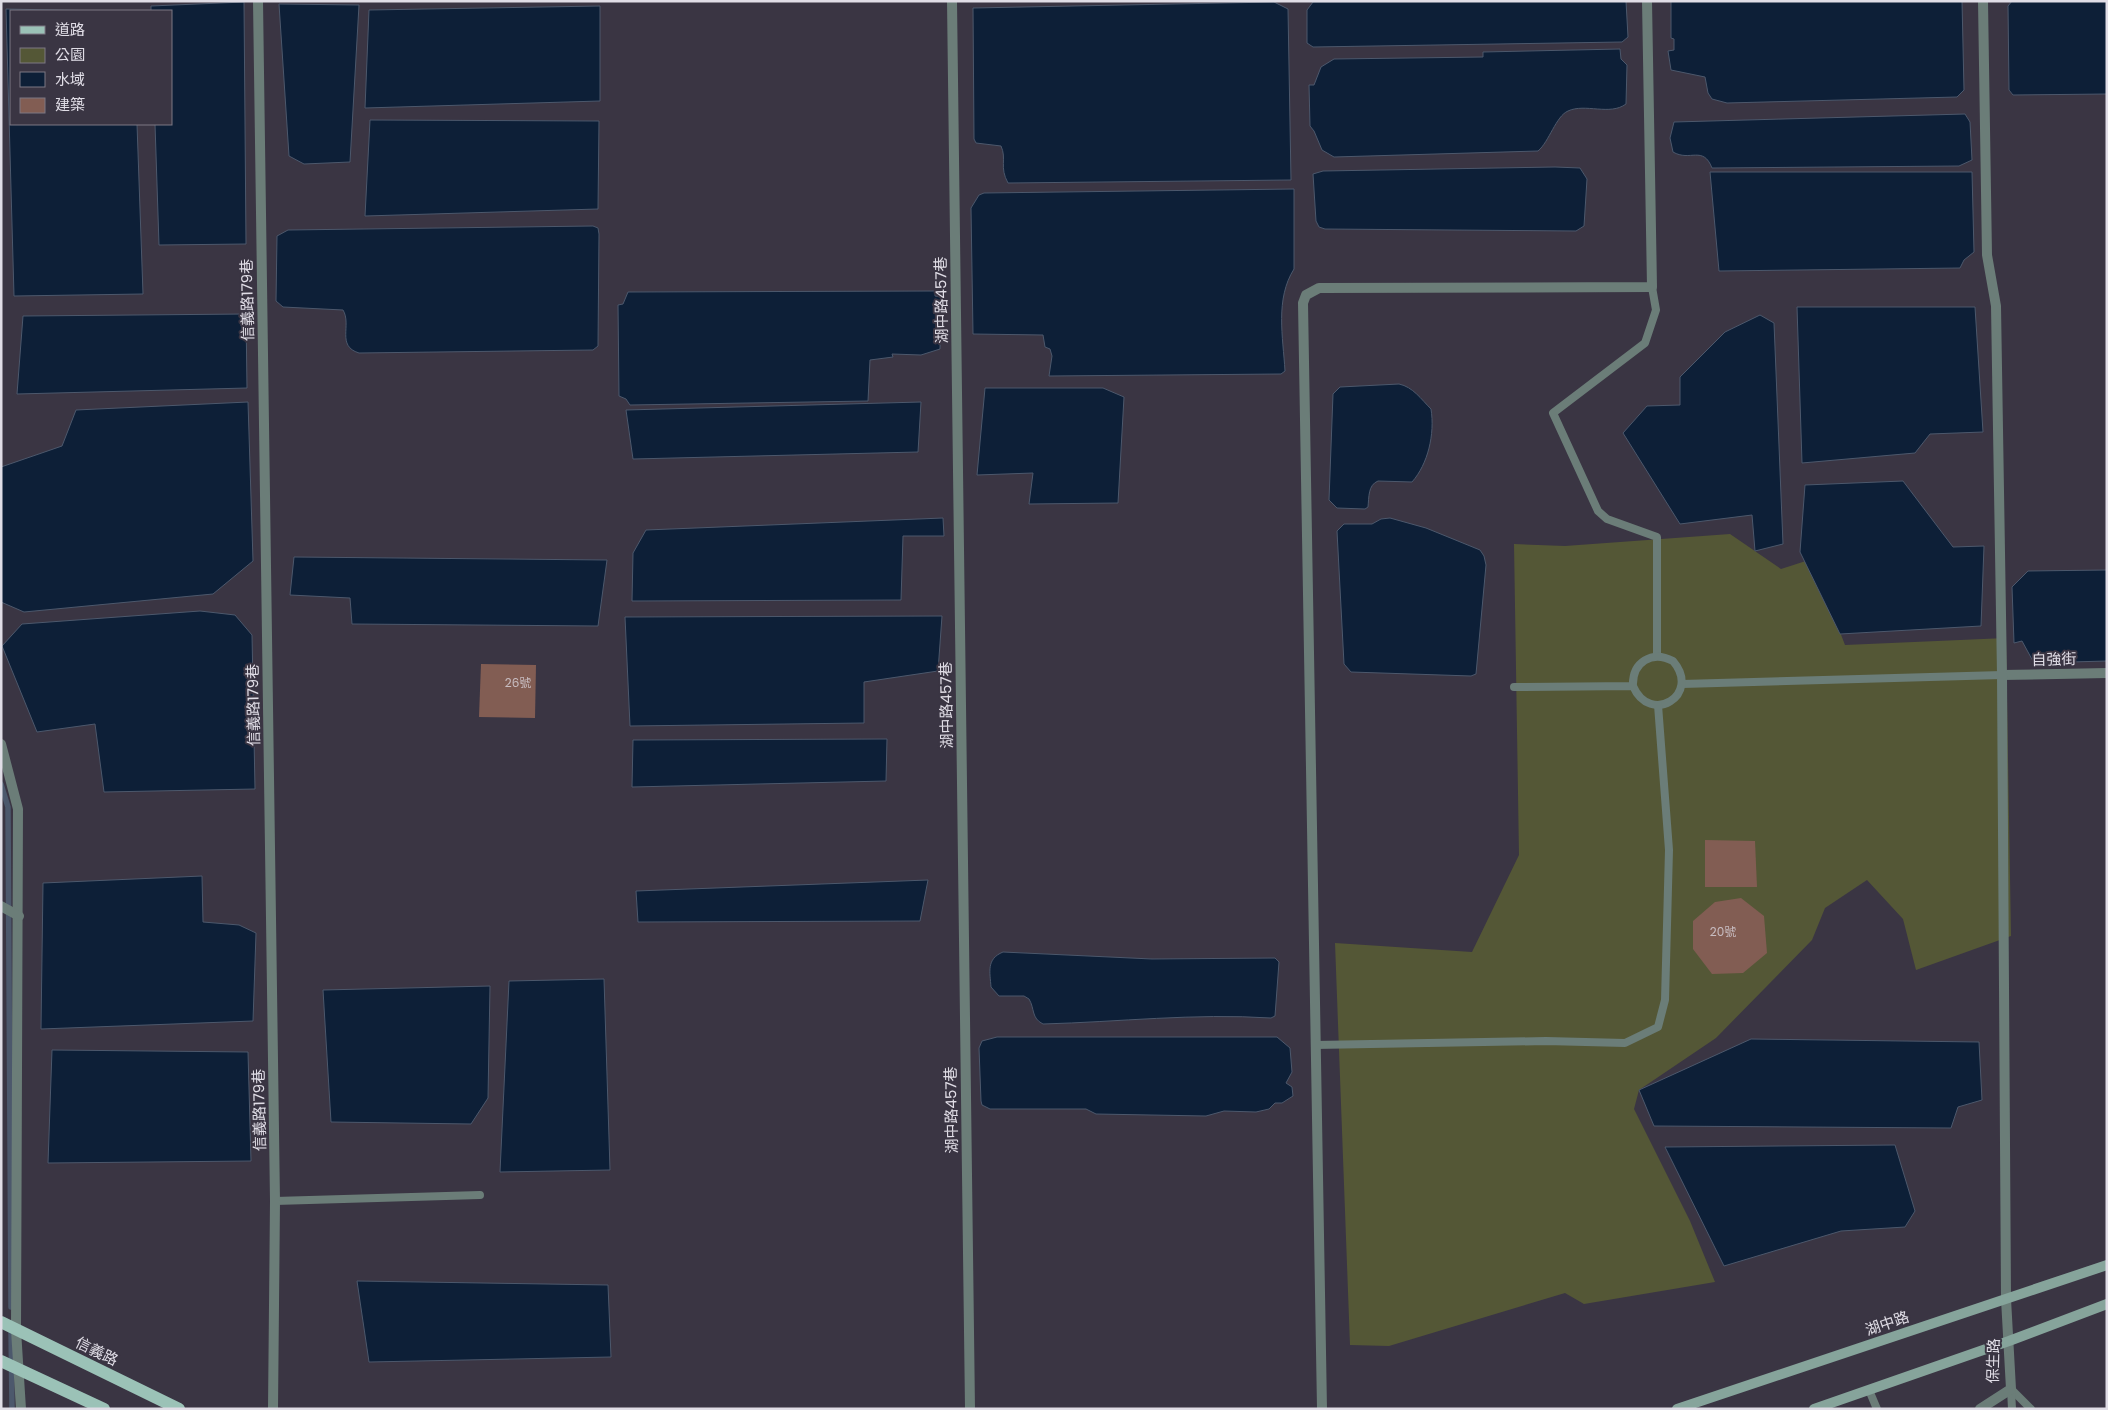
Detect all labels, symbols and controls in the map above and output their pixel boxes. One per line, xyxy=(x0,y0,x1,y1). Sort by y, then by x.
legend xyxy=(10,10,172,125)
text: 道路 xyxy=(55,19,85,40)
text: 公園 xyxy=(55,44,85,65)
text: 水域 xyxy=(55,69,85,90)
text: 建築 xyxy=(55,94,85,115)
street label: 湖中路457巷 xyxy=(930,256,952,344)
street label: 信義路179巷 xyxy=(236,259,258,341)
street label: 自強街 xyxy=(2031,648,2077,670)
street label: 湖中路457巷 xyxy=(935,661,957,749)
street label: 信義路179巷 xyxy=(242,664,264,746)
house number: 26號 xyxy=(505,674,531,691)
house number: 20號 xyxy=(1710,923,1736,940)
street label: 湖中路457巷 xyxy=(940,1066,962,1154)
street label: 信義路179巷 xyxy=(248,1069,270,1151)
street label: 湖中路 xyxy=(1862,1306,1912,1340)
street label: 信義路 xyxy=(72,1332,122,1370)
street label: 保生路 xyxy=(1982,1338,2004,1384)

